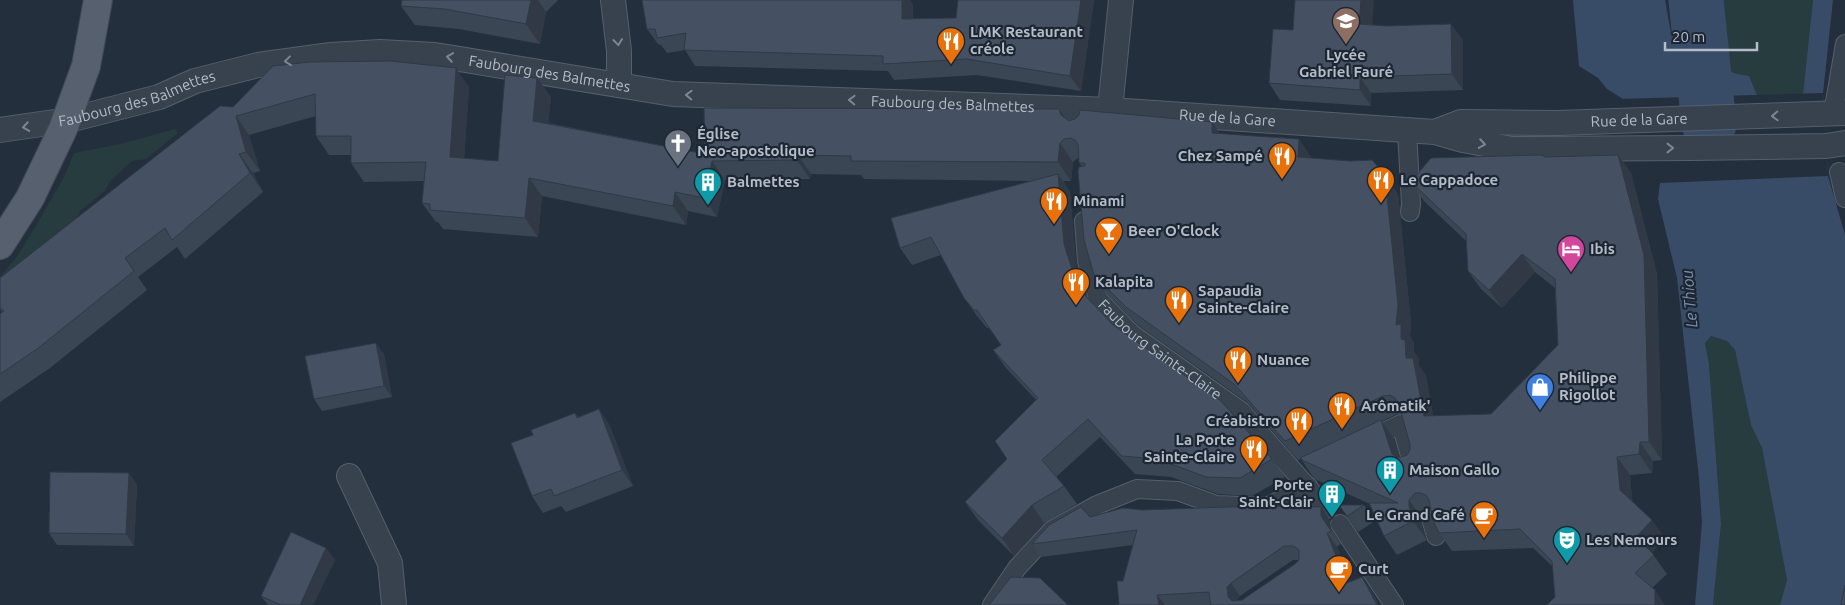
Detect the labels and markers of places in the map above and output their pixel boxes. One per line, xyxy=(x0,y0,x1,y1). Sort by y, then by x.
school or university icon: Lycée Gabriel Fauré xyxy=(1331,6,1361,45)
place label: LMK Restaurant créole xyxy=(970,23,1084,57)
restaurant icon: LMK Restaurant créole xyxy=(936,26,966,65)
place label: Lycée Gabriel Fauré xyxy=(1299,46,1393,80)
place label: Église Neo-apostolique xyxy=(697,125,815,159)
church icon: Église Neo-apostolique xyxy=(663,128,693,167)
restaurant icon: Chez Sampé xyxy=(1267,141,1297,180)
place label: Chez Sampé xyxy=(1178,147,1263,164)
restaurant icon: Le Cappadoce xyxy=(1366,165,1396,204)
building icon: Balmettes xyxy=(693,167,723,206)
place label: Le Cappadoce xyxy=(1400,171,1498,188)
place label: Balmettes xyxy=(727,173,800,190)
restaurant icon: Minami xyxy=(1039,186,1069,225)
place label: Minami xyxy=(1073,192,1125,209)
bar icon: Beer O'Clock xyxy=(1094,216,1124,255)
place label: Beer O'Clock xyxy=(1128,222,1220,239)
hotel icon: Ibis xyxy=(1556,234,1586,273)
place label: Ibis xyxy=(1590,240,1615,257)
restaurant icon: Kalapita xyxy=(1061,267,1091,306)
place label: Kalapita xyxy=(1095,273,1153,290)
place label: Sapaudia Sainte-Claire xyxy=(1198,282,1289,316)
restaurant icon: Sapaudia Sainte-Claire xyxy=(1164,285,1194,324)
restaurant icon: Nuance xyxy=(1223,345,1253,384)
place label: Nuance xyxy=(1257,351,1310,368)
place label: Philippe Rigollot xyxy=(1559,369,1617,403)
shop icon: Philippe Rigollot xyxy=(1525,372,1555,411)
restaurant icon: Arômatik' xyxy=(1327,391,1357,430)
place label: Arômatik' xyxy=(1361,397,1430,414)
restaurant icon: Créabistro xyxy=(1284,406,1314,445)
place label: Créabistro xyxy=(1206,412,1280,429)
place label: La Porte Sainte-Claire xyxy=(1144,431,1235,465)
restaurant icon: La Porte Sainte-Claire xyxy=(1239,434,1269,473)
building icon: Maison Gallo xyxy=(1375,455,1405,494)
place label: Maison Gallo xyxy=(1409,461,1500,478)
place label: Porte Saint-Clair xyxy=(1239,476,1314,510)
building icon: Porte Saint-Clair xyxy=(1317,479,1347,518)
cafe icon: Le Grand Café xyxy=(1469,500,1499,539)
place label: Le Grand Café xyxy=(1366,506,1465,523)
theatre icon: Les Nemours xyxy=(1552,525,1582,564)
place label: Les Nemours xyxy=(1586,531,1677,548)
cafe icon: Curt xyxy=(1324,554,1354,593)
place label: Curt xyxy=(1358,560,1389,577)

